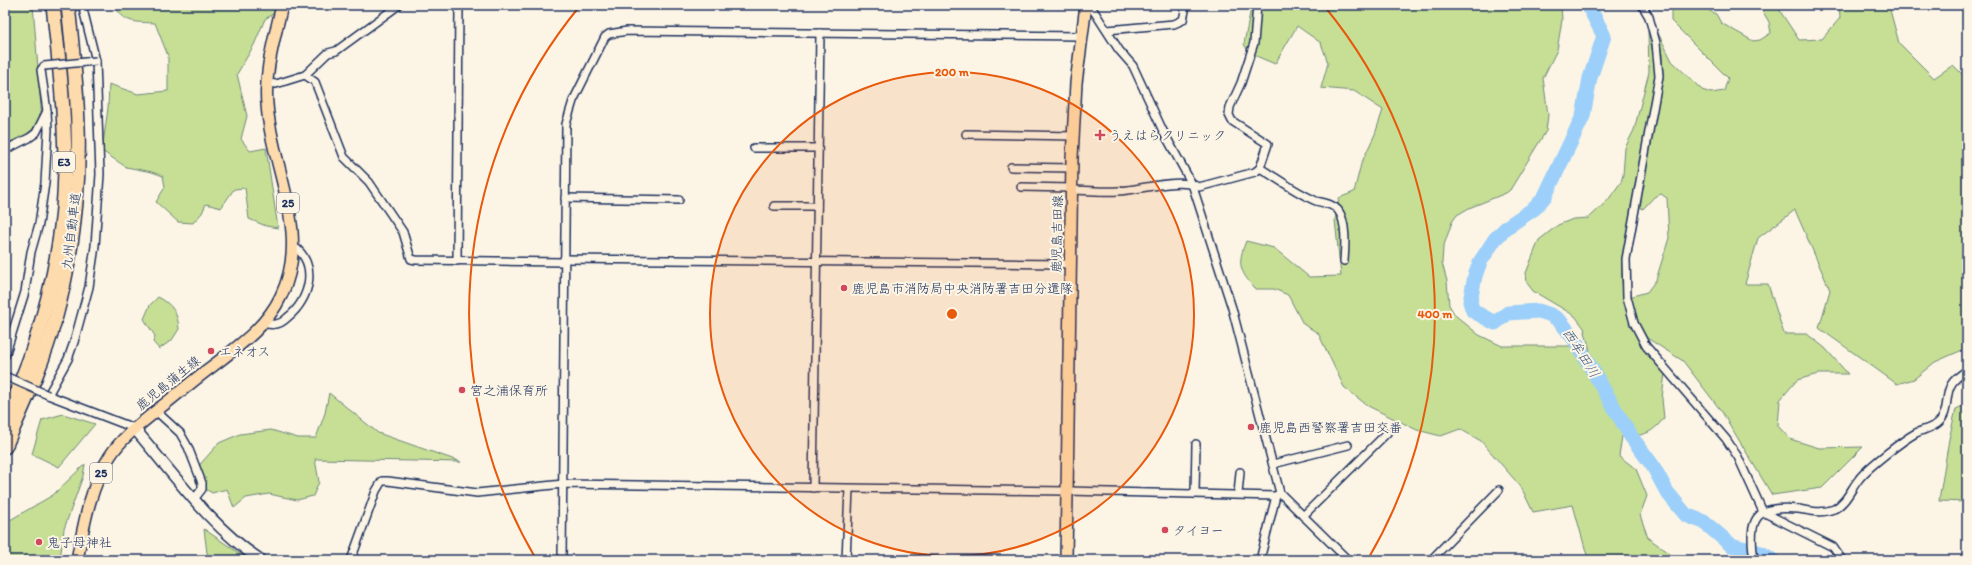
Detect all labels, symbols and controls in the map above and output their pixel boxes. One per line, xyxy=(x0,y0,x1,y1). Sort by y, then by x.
text: 200 m xyxy=(935,65,970,79)
place label: うえはらクリニック xyxy=(1109,128,1226,143)
marker: うえはらクリニック xyxy=(1094,129,1106,141)
road number: E3 xyxy=(53,152,75,172)
street label: 九州自動車道 xyxy=(59,191,83,271)
road number: 25 xyxy=(277,193,299,213)
street label: 鹿児島吉田線 xyxy=(1049,194,1065,273)
place label: 鹿児島市消防局中央消防署吉田分遣隊 xyxy=(852,281,1073,296)
marker: 鹿児島市消防局中央消防署吉田分遣隊 xyxy=(839,283,849,293)
centre of rings xyxy=(945,307,959,321)
text: 400 m xyxy=(1418,307,1453,321)
water label: 西牟田川 xyxy=(1559,325,1603,381)
place label: エネオス xyxy=(219,344,270,359)
marker: エネオス xyxy=(206,346,216,356)
street label: 鹿児島蒲生線 xyxy=(133,352,204,413)
place label: 宮之浦保育所 xyxy=(470,383,548,398)
marker: 宮之浦保育所 xyxy=(457,385,467,395)
place label: 鹿児島西警察署吉田交番 xyxy=(1259,420,1402,435)
marker: 鹿児島西警察署吉田交番 xyxy=(1246,422,1256,432)
road number: 25 xyxy=(90,463,112,483)
place label: タイヨー xyxy=(1173,523,1224,538)
marker: タイヨー xyxy=(1160,525,1170,535)
place label: 鬼子母神社 xyxy=(47,535,112,550)
marker: 鬼子母神社 xyxy=(34,537,44,547)

